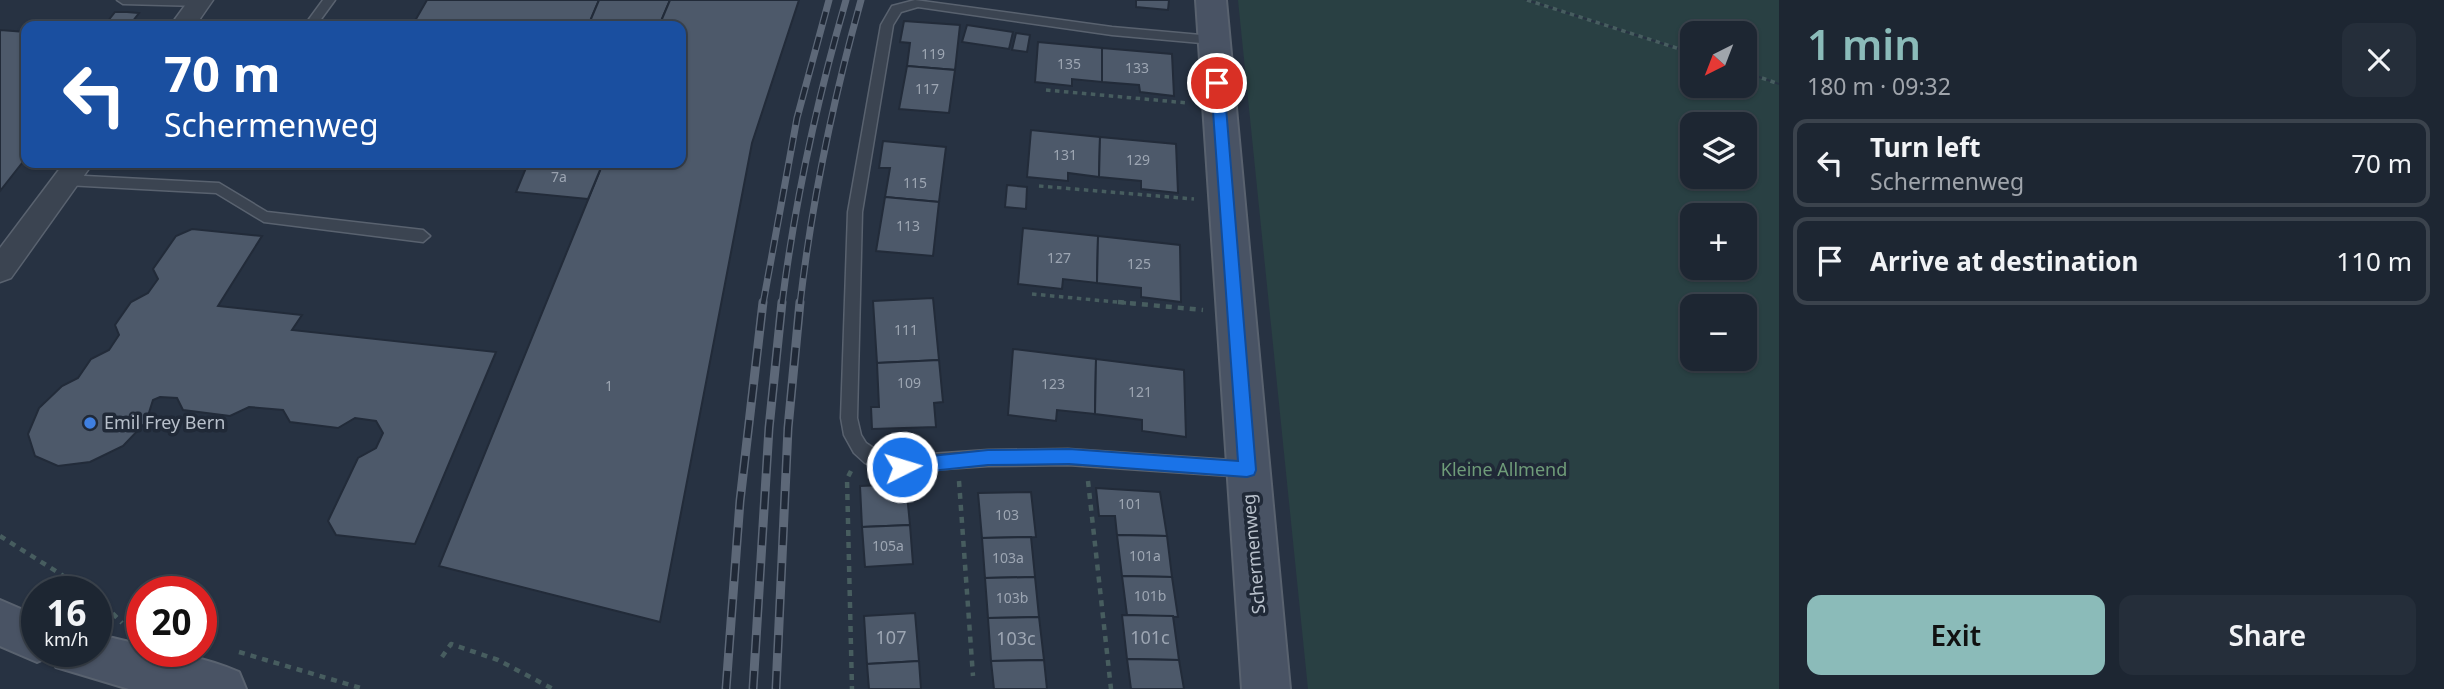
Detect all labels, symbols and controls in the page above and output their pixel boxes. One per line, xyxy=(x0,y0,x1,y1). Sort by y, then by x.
text: 1 min xyxy=(1807,15,1921,72)
north arrow xyxy=(1680,21,1757,98)
map controls xyxy=(1680,21,1757,371)
button: close xyxy=(2342,23,2416,97)
text: 70 m xyxy=(164,40,281,106)
house number: 119 xyxy=(921,44,945,63)
icon: left xyxy=(49,49,140,140)
pin xyxy=(1187,53,1247,113)
house number: 135 xyxy=(1057,54,1081,73)
house number: 133 xyxy=(1125,58,1149,77)
icon: arrive xyxy=(1198,64,1236,102)
text: 180 m · 09:32 xyxy=(1807,70,1951,102)
house number: 117 xyxy=(915,79,939,98)
text: Schermenweg xyxy=(164,103,379,146)
button: layers xyxy=(1680,112,1757,189)
text: Turn left xyxy=(1870,129,1981,165)
icon: left xyxy=(1811,144,1849,182)
house number: 131 xyxy=(1053,145,1077,164)
text: 70 m xyxy=(2351,145,2412,181)
house number: 129 xyxy=(1126,150,1150,169)
text: Schermenweg xyxy=(1870,165,2024,197)
house number: 7a xyxy=(551,167,567,186)
house number: 115 xyxy=(903,173,927,192)
button: + xyxy=(1680,203,1757,280)
house number: 113 xyxy=(896,216,920,235)
icon: arrive xyxy=(1811,242,1849,280)
text: Arrive at destination xyxy=(1870,243,2139,279)
text: 110 m xyxy=(2336,243,2412,279)
house number: 127 xyxy=(1047,248,1071,267)
house number: 125 xyxy=(1127,254,1151,273)
button: − xyxy=(1680,294,1757,371)
house number: 111 xyxy=(894,320,918,339)
house number: 109 xyxy=(897,373,921,392)
house number: 123 xyxy=(1041,374,1065,393)
house number: 1 xyxy=(605,376,613,395)
house number: 121 xyxy=(1128,382,1152,401)
place label: Emil Frey Bern xyxy=(104,410,225,434)
marker: Emil Frey Bern xyxy=(82,415,98,431)
position arrow xyxy=(865,430,939,504)
park label: Kleine Allmend xyxy=(1441,457,1567,481)
street label: Schermenweg xyxy=(1236,493,1270,615)
house number: 101 xyxy=(1118,494,1142,513)
house number: 103 xyxy=(995,505,1019,524)
house number: 105a xyxy=(872,536,904,555)
house number: 101a xyxy=(1129,546,1161,565)
house number: 103a xyxy=(992,548,1024,567)
speed limit sign: 20 xyxy=(126,576,217,667)
house number: 101b xyxy=(1134,586,1166,605)
house number: 103b xyxy=(996,588,1028,607)
text: 16 xyxy=(46,589,87,636)
button: Exit xyxy=(1807,595,2105,675)
button: Share xyxy=(2119,595,2416,675)
house number: 107 xyxy=(876,625,906,649)
house number: 101c xyxy=(1130,625,1170,649)
house number: 103c xyxy=(996,626,1036,650)
text: km/h xyxy=(44,627,89,651)

